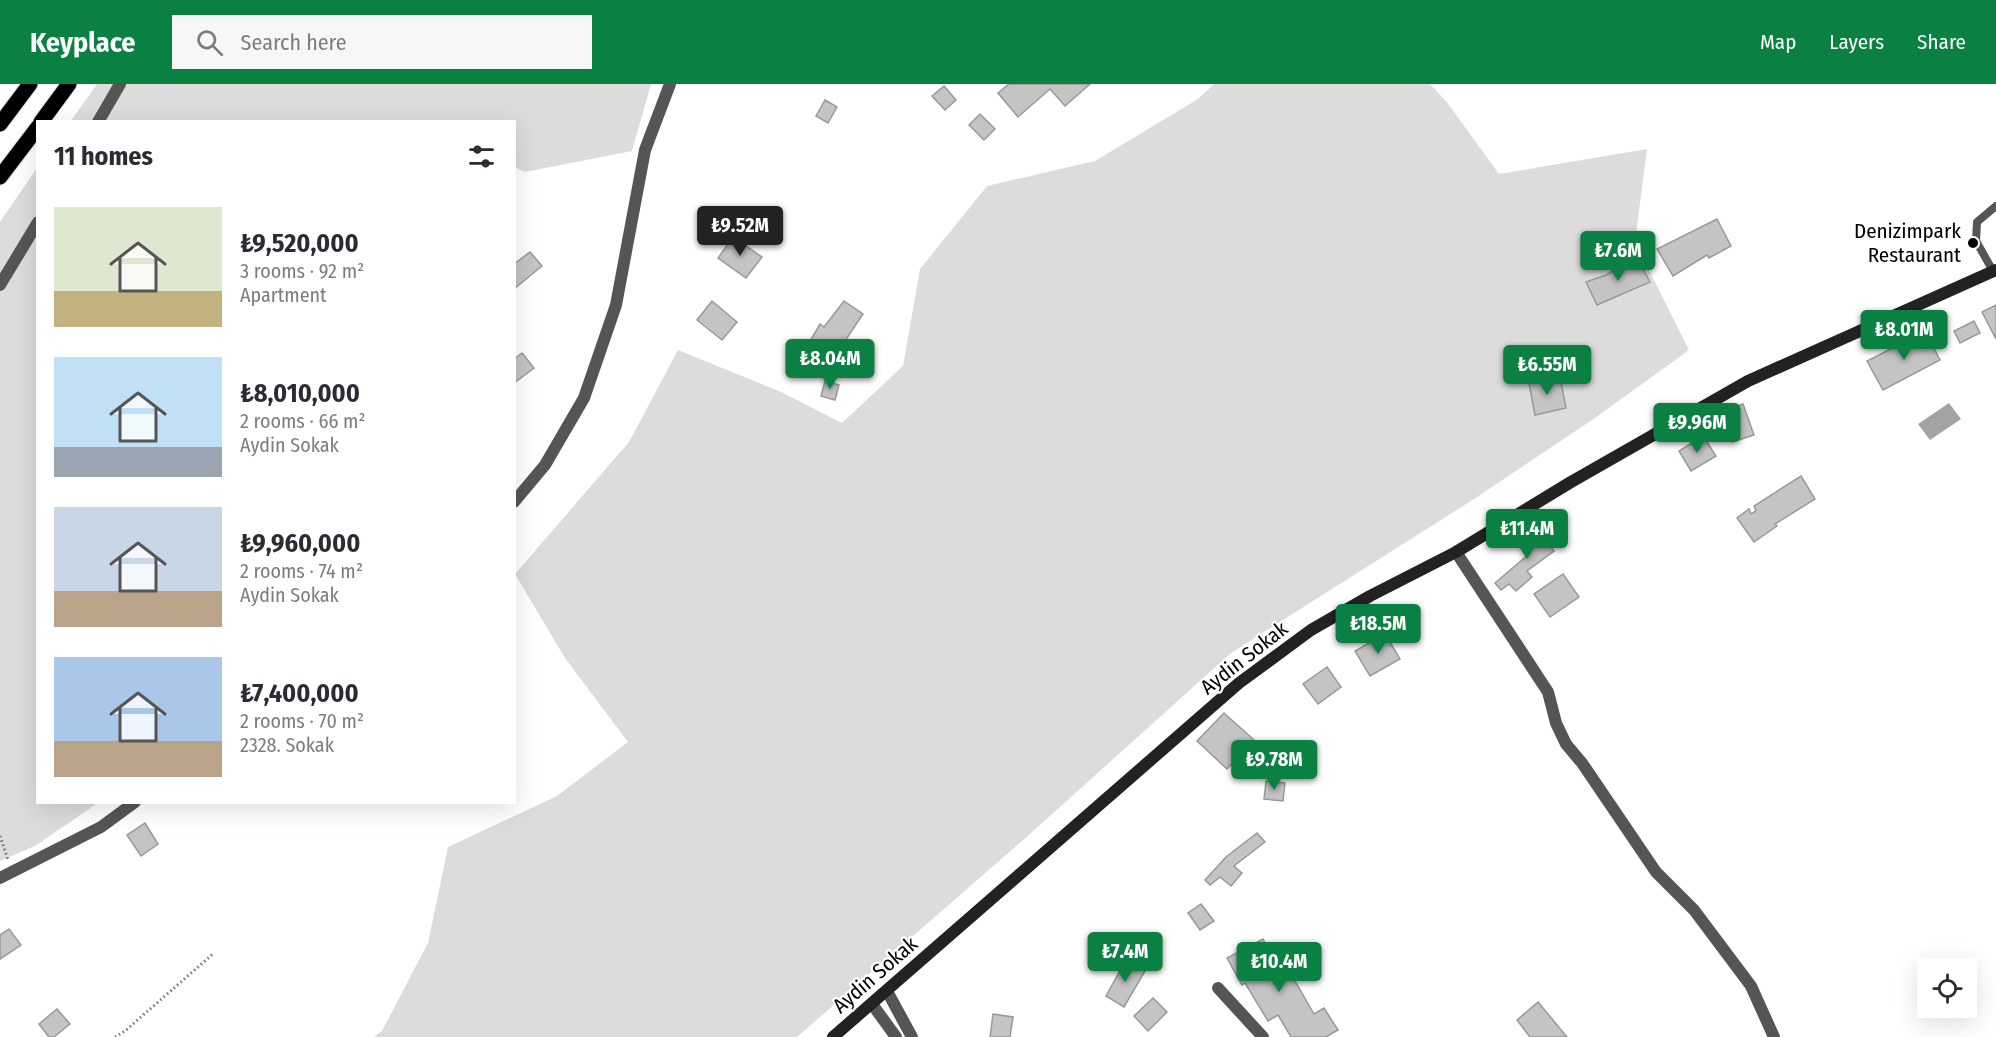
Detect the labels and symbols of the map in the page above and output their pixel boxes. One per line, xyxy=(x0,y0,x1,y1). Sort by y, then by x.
pin: ₺9.52M xyxy=(691,206,789,257)
place label: Denizimpark Restaurant xyxy=(1854,218,1961,268)
pin: ₺7.6M xyxy=(1576,231,1660,282)
marker: Denizimpark Restaurant xyxy=(1966,236,1980,250)
pin: ₺8.01M xyxy=(1855,310,1953,361)
pin: ₺8.04M xyxy=(781,339,879,390)
pin: ₺6.55M xyxy=(1498,345,1596,396)
pin: ₺9.96M xyxy=(1648,403,1746,454)
pin: ₺11.4M xyxy=(1478,509,1576,560)
pin: ₺18.5M xyxy=(1329,604,1427,655)
street label: Aydin Sokak xyxy=(1195,616,1293,700)
pin: ₺9.78M xyxy=(1225,740,1323,791)
street label: Aydin Sokak xyxy=(827,931,923,1019)
pin: ₺7.4M xyxy=(1083,932,1167,983)
pin: ₺10.4M xyxy=(1230,942,1328,993)

